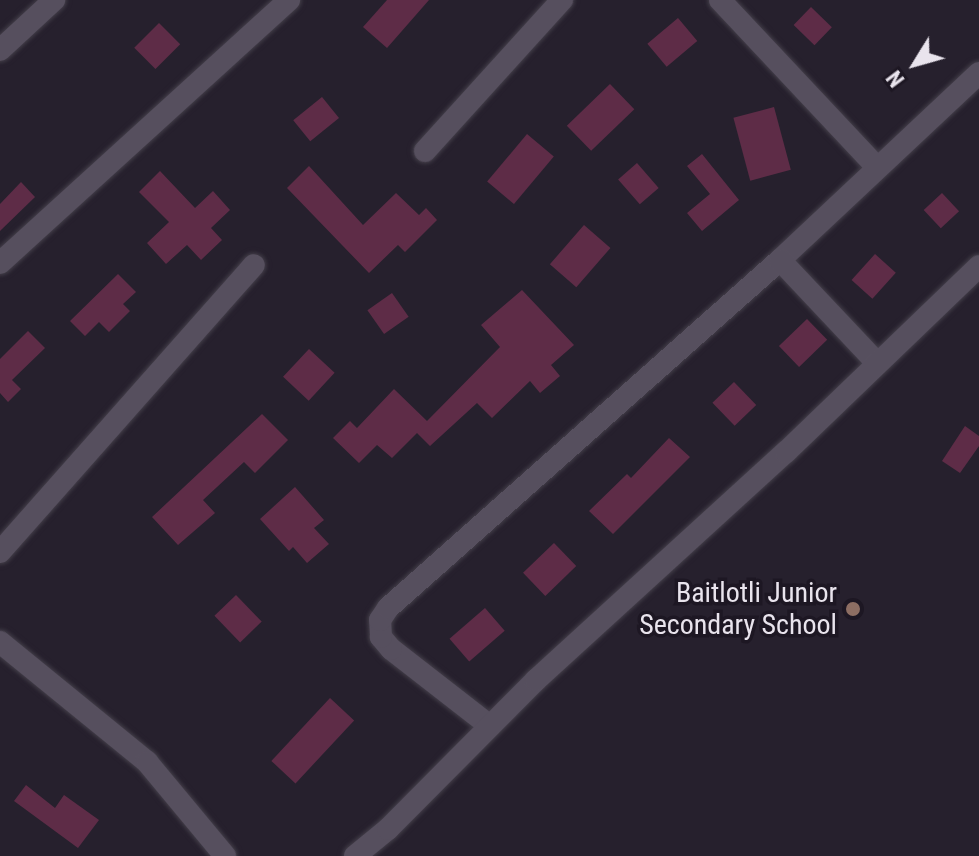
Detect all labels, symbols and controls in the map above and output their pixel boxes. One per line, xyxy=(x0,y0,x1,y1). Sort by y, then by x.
north arrow xyxy=(875,24,955,104)
text: N xyxy=(881,66,909,92)
place label: Baitlotli Junior Secondary School xyxy=(639,576,837,642)
marker: Baitlotli Junior Secondary School xyxy=(844,600,862,618)

